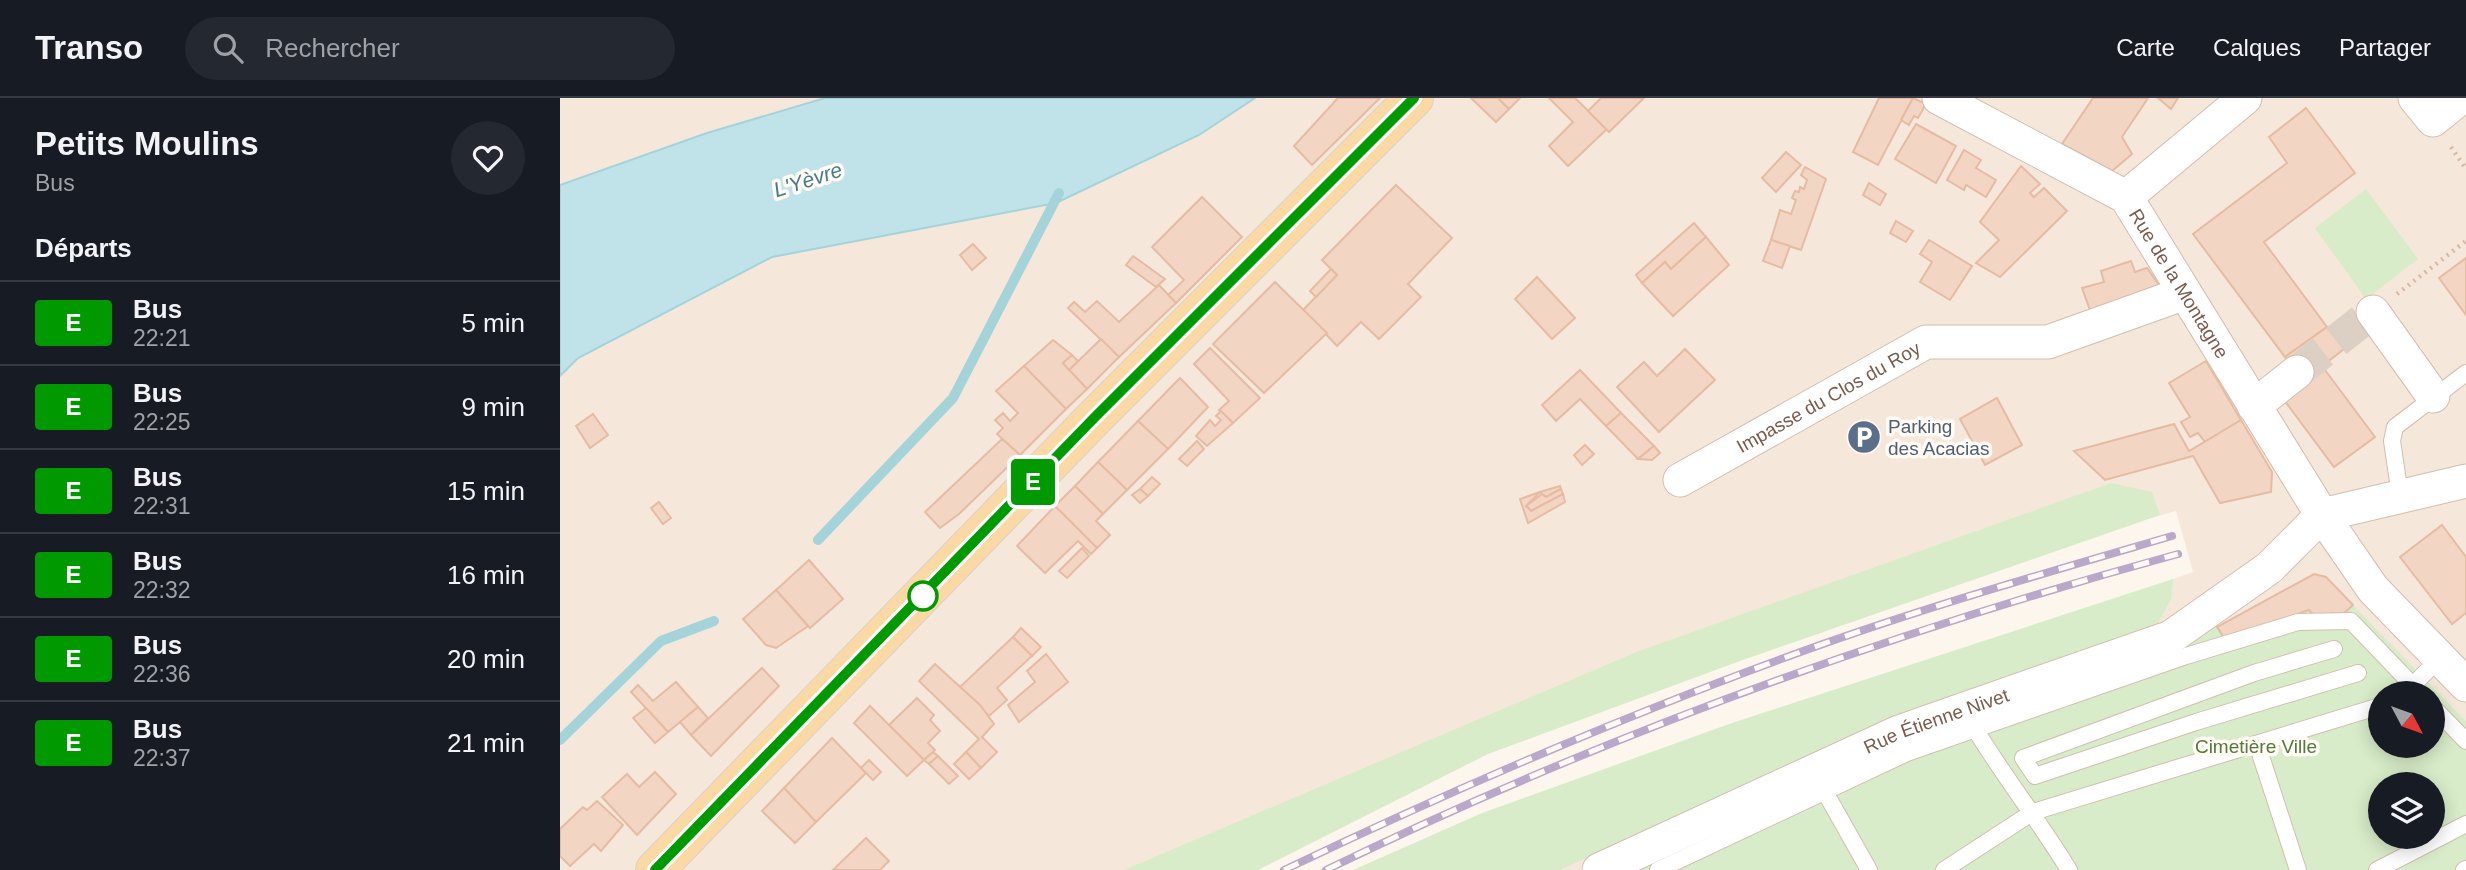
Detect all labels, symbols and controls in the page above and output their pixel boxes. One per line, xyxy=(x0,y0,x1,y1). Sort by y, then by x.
search box xyxy=(185,17,675,80)
text: Transo xyxy=(35,29,143,66)
icon: search xyxy=(209,29,247,67)
text: Rechercher xyxy=(265,33,400,63)
text: Carte xyxy=(2116,34,2175,61)
text: Calques xyxy=(2213,34,2301,61)
text: Partager xyxy=(2339,34,2431,61)
button: heart xyxy=(451,121,525,195)
text: Petits Moulins xyxy=(35,125,259,162)
water label: L'Yèvre xyxy=(771,158,845,201)
text: Bus xyxy=(35,170,75,196)
street label: Rue de la Montagne xyxy=(2125,205,2233,362)
text: Départs xyxy=(35,233,132,263)
text: Bus xyxy=(133,294,182,324)
text: 5 min xyxy=(461,308,525,338)
text: E xyxy=(65,309,82,336)
text: 22:21 xyxy=(133,325,191,351)
street label: Impasse du Clos du Roy xyxy=(1733,337,1924,457)
text: Bus xyxy=(133,378,182,408)
text: 9 min xyxy=(461,392,525,422)
text: E xyxy=(65,393,82,420)
text: 22:25 xyxy=(133,409,191,435)
place label: Parking des Acacias xyxy=(1888,416,1989,459)
parking icon: Parking des Acacias xyxy=(1845,418,1883,456)
line badge: E xyxy=(1010,459,1056,505)
text: Bus xyxy=(133,462,182,492)
text: E xyxy=(1025,468,1041,495)
text: 15 min xyxy=(447,476,525,506)
text: E xyxy=(65,477,82,504)
text: 22:31 xyxy=(133,493,191,519)
text: Bus xyxy=(133,546,182,576)
text: 16 min xyxy=(447,560,525,590)
text: E xyxy=(65,561,82,588)
text: 22:32 xyxy=(133,577,191,603)
unlabelled marker xyxy=(908,581,938,611)
text: Bus xyxy=(133,630,182,660)
text: 20 min xyxy=(447,644,525,674)
text: E xyxy=(65,645,82,672)
text: 22:36 xyxy=(133,661,191,687)
north arrow xyxy=(2368,681,2445,758)
map controls xyxy=(2368,681,2445,849)
street label: Rue Étienne Nivet xyxy=(1860,684,2012,758)
text: Bus xyxy=(133,714,182,744)
text: 21 min xyxy=(447,728,525,758)
text: E xyxy=(65,729,82,756)
park label: Cimetière Ville xyxy=(2195,736,2317,757)
text: 22:37 xyxy=(133,745,191,771)
button: layers xyxy=(2368,772,2445,849)

